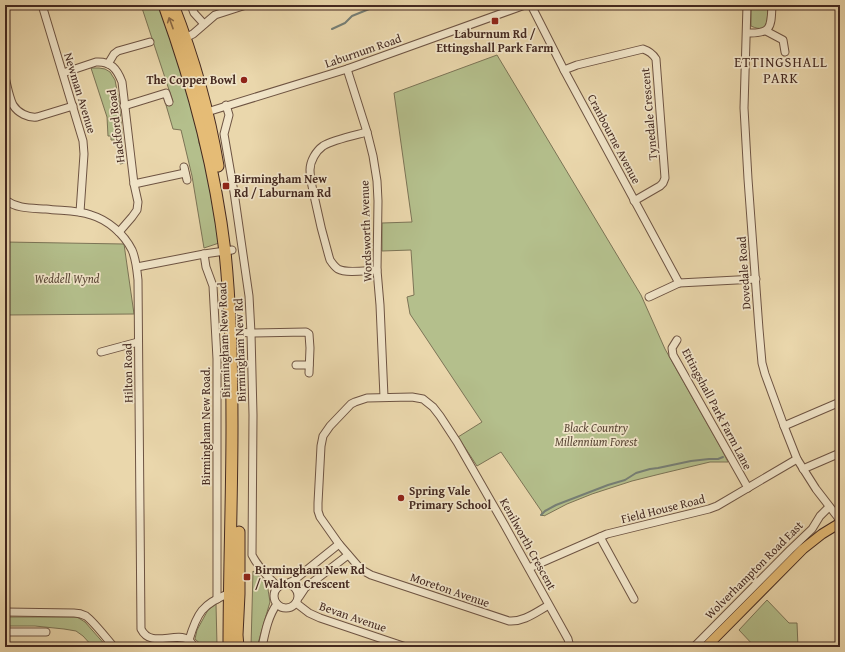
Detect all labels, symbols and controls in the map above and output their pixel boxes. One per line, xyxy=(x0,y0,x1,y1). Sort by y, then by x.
marker: Laburnum Rd / Ettingshall Park Farm xyxy=(490,16,500,26)
one-way arrow xyxy=(167,17,174,30)
place label: Laburnum Rd / Ettingshall Park Farm xyxy=(437,25,554,56)
street label: Laburnum Road xyxy=(322,29,404,72)
street label: Newman Avenue xyxy=(60,50,101,136)
district label: ETTINGSHALL PARK xyxy=(734,52,828,88)
street label: Tynedale Crescent xyxy=(636,67,661,161)
place label: The Copper Bowl xyxy=(146,71,236,88)
marker: The Copper Bowl xyxy=(239,75,249,85)
street label: Hackford Road xyxy=(102,88,128,164)
street label: Cranbourne Avenue xyxy=(584,91,645,187)
place label: Birmingham New Rd / Laburnam Rd xyxy=(234,170,331,201)
street label: Wordsworth Avenue xyxy=(355,180,376,282)
marker: Birmingham New Rd / Laburnam Rd xyxy=(221,181,231,191)
street label: Dovedale Road xyxy=(732,235,755,310)
park label: Weddell Wynd xyxy=(34,270,100,287)
street label: Birmingham New Road xyxy=(213,281,234,398)
street label: Birmingham New Rd xyxy=(229,297,250,402)
street label: Hilton Road xyxy=(118,343,137,403)
street label: Ettingshall Park Farm Lane xyxy=(678,345,757,473)
street label: Birmingham New Road. xyxy=(197,367,214,485)
park label: Black Country Millennium Forest xyxy=(555,419,638,450)
place label: Spring Vale Primary School xyxy=(409,482,491,513)
street label: Field House Road xyxy=(619,490,707,527)
marker: Spring Vale Primary School xyxy=(396,493,406,503)
street label: Kenilworth Crescent xyxy=(496,495,561,594)
street label: Wolverhampton Road East xyxy=(701,516,807,622)
place label: Birmingham New Rd / Walton Crescent xyxy=(255,561,365,592)
street label: Moreton Avenue xyxy=(408,568,493,611)
marker: Birmingham New Rd / Walton Crescent xyxy=(242,572,252,582)
street label: Bevan Avenue xyxy=(317,597,389,636)

